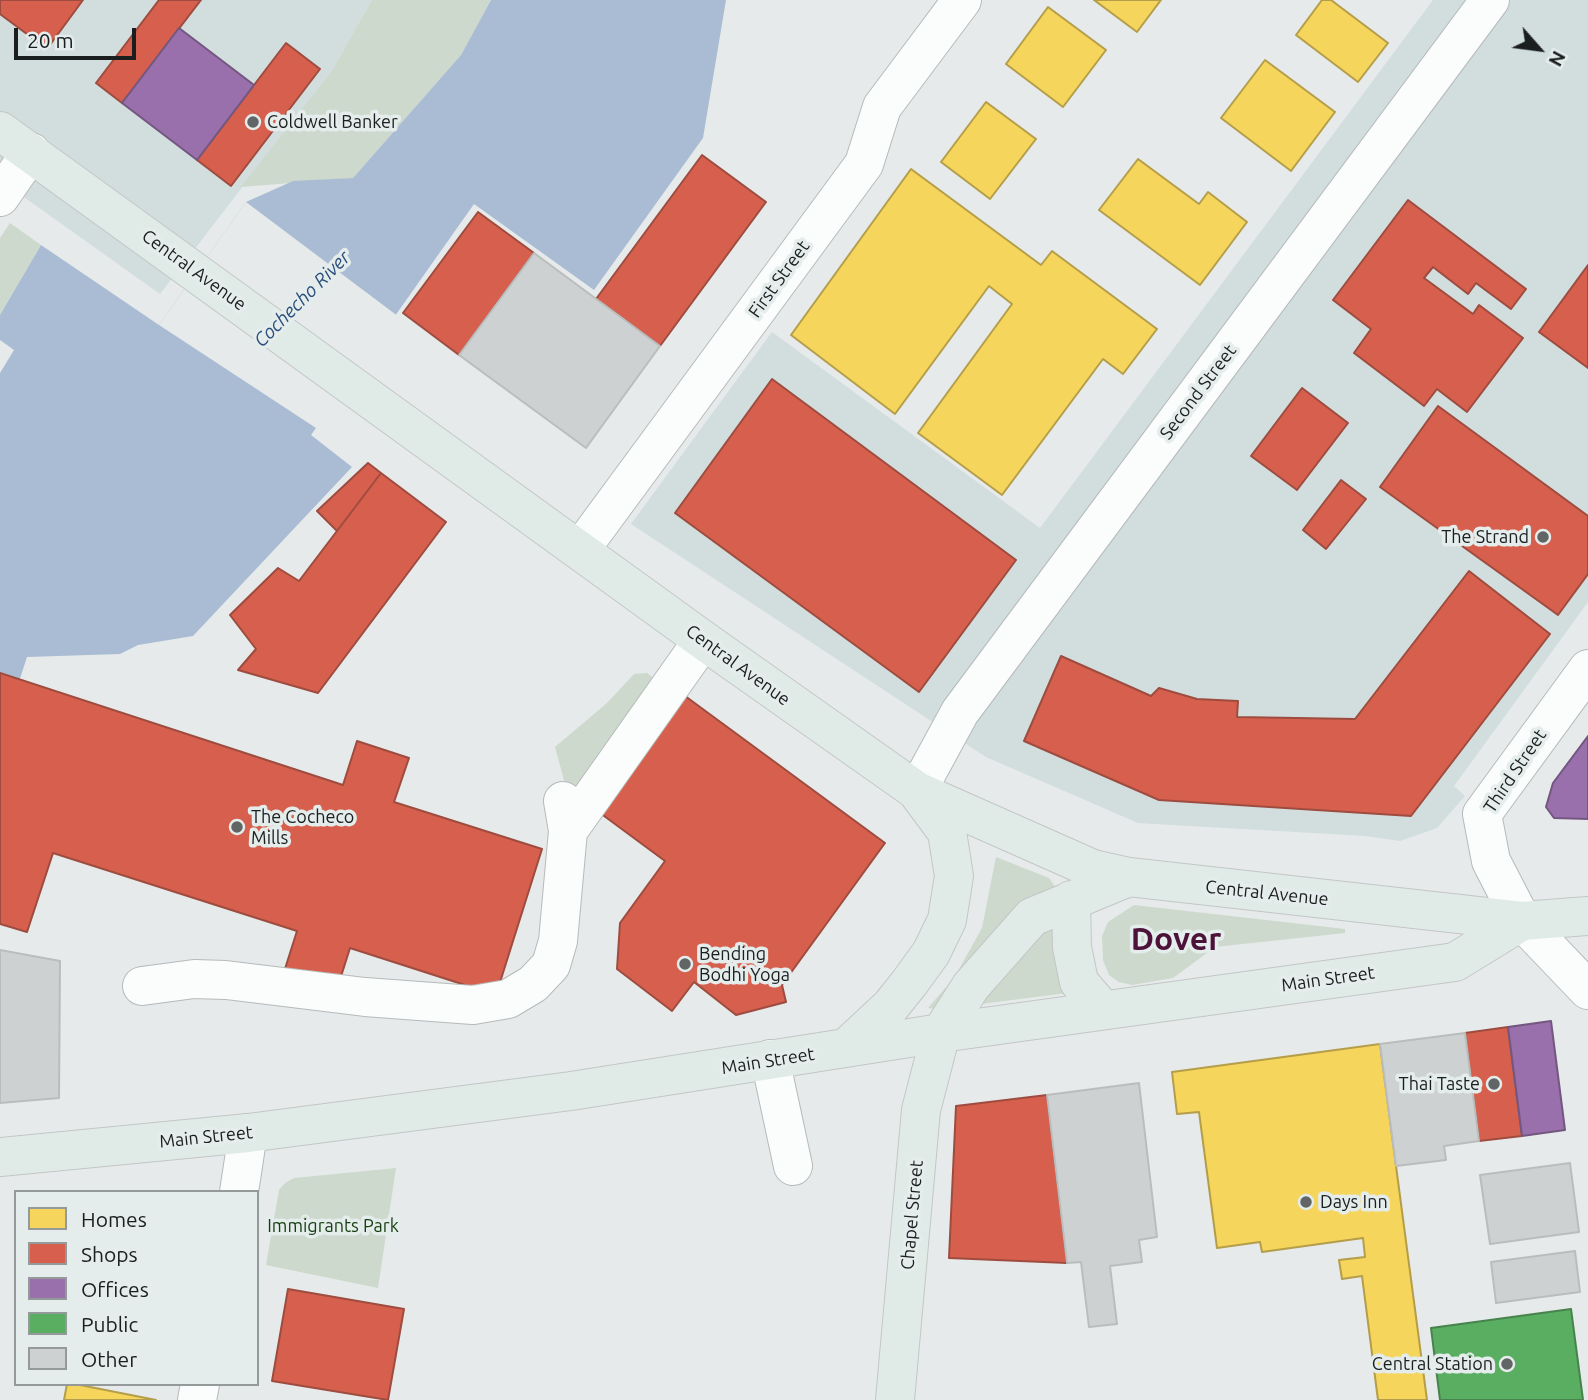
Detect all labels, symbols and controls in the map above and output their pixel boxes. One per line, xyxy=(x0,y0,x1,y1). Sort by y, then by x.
scale bar xyxy=(18,14,140,58)
north arrow xyxy=(1504,14,1574,84)
text: 20 m xyxy=(27,28,74,52)
text: N xyxy=(1544,47,1571,70)
place label: Coldwell Banker xyxy=(267,111,398,133)
marker: Coldwell Banker xyxy=(245,114,261,130)
street label: Central Avenue xyxy=(138,225,250,315)
street label: First Street xyxy=(744,236,814,322)
water label: Cochecho River xyxy=(249,246,355,352)
street label: Second Street xyxy=(1155,340,1241,444)
place label: The Strand xyxy=(1441,526,1529,548)
marker: The Strand xyxy=(1535,529,1551,545)
street label: Central Avenue xyxy=(682,620,794,710)
street label: Third Street xyxy=(1479,725,1551,817)
place label: The Cocheco Mills xyxy=(251,806,354,848)
marker: The Cocheco Mills xyxy=(229,819,245,835)
street label: Central Avenue xyxy=(1204,876,1330,910)
district label: Dover xyxy=(1131,920,1221,958)
place label: Bending Bodhi Yoga xyxy=(699,943,790,986)
marker: Bending Bodhi Yoga xyxy=(677,956,693,972)
street label: Main Street xyxy=(1280,962,1376,996)
street label: Main Street xyxy=(720,1043,816,1079)
place label: Thai Taste xyxy=(1399,1073,1480,1095)
marker: Thai Taste xyxy=(1486,1076,1502,1092)
street label: Main Street xyxy=(158,1121,254,1153)
street label: Chapel Street xyxy=(896,1159,928,1271)
legend xyxy=(14,1190,259,1386)
place label: Days Inn xyxy=(1320,1191,1388,1213)
marker: Days Inn xyxy=(1298,1194,1314,1210)
text: Homes xyxy=(81,1207,147,1231)
park label: Immigrants Park xyxy=(267,1215,399,1237)
text: Shops xyxy=(81,1242,138,1266)
text: Offices xyxy=(81,1277,149,1301)
text: Public xyxy=(81,1312,138,1336)
text: Other xyxy=(81,1347,137,1371)
place label: Central Station xyxy=(1372,1353,1493,1375)
marker: Central Station xyxy=(1499,1356,1515,1372)

